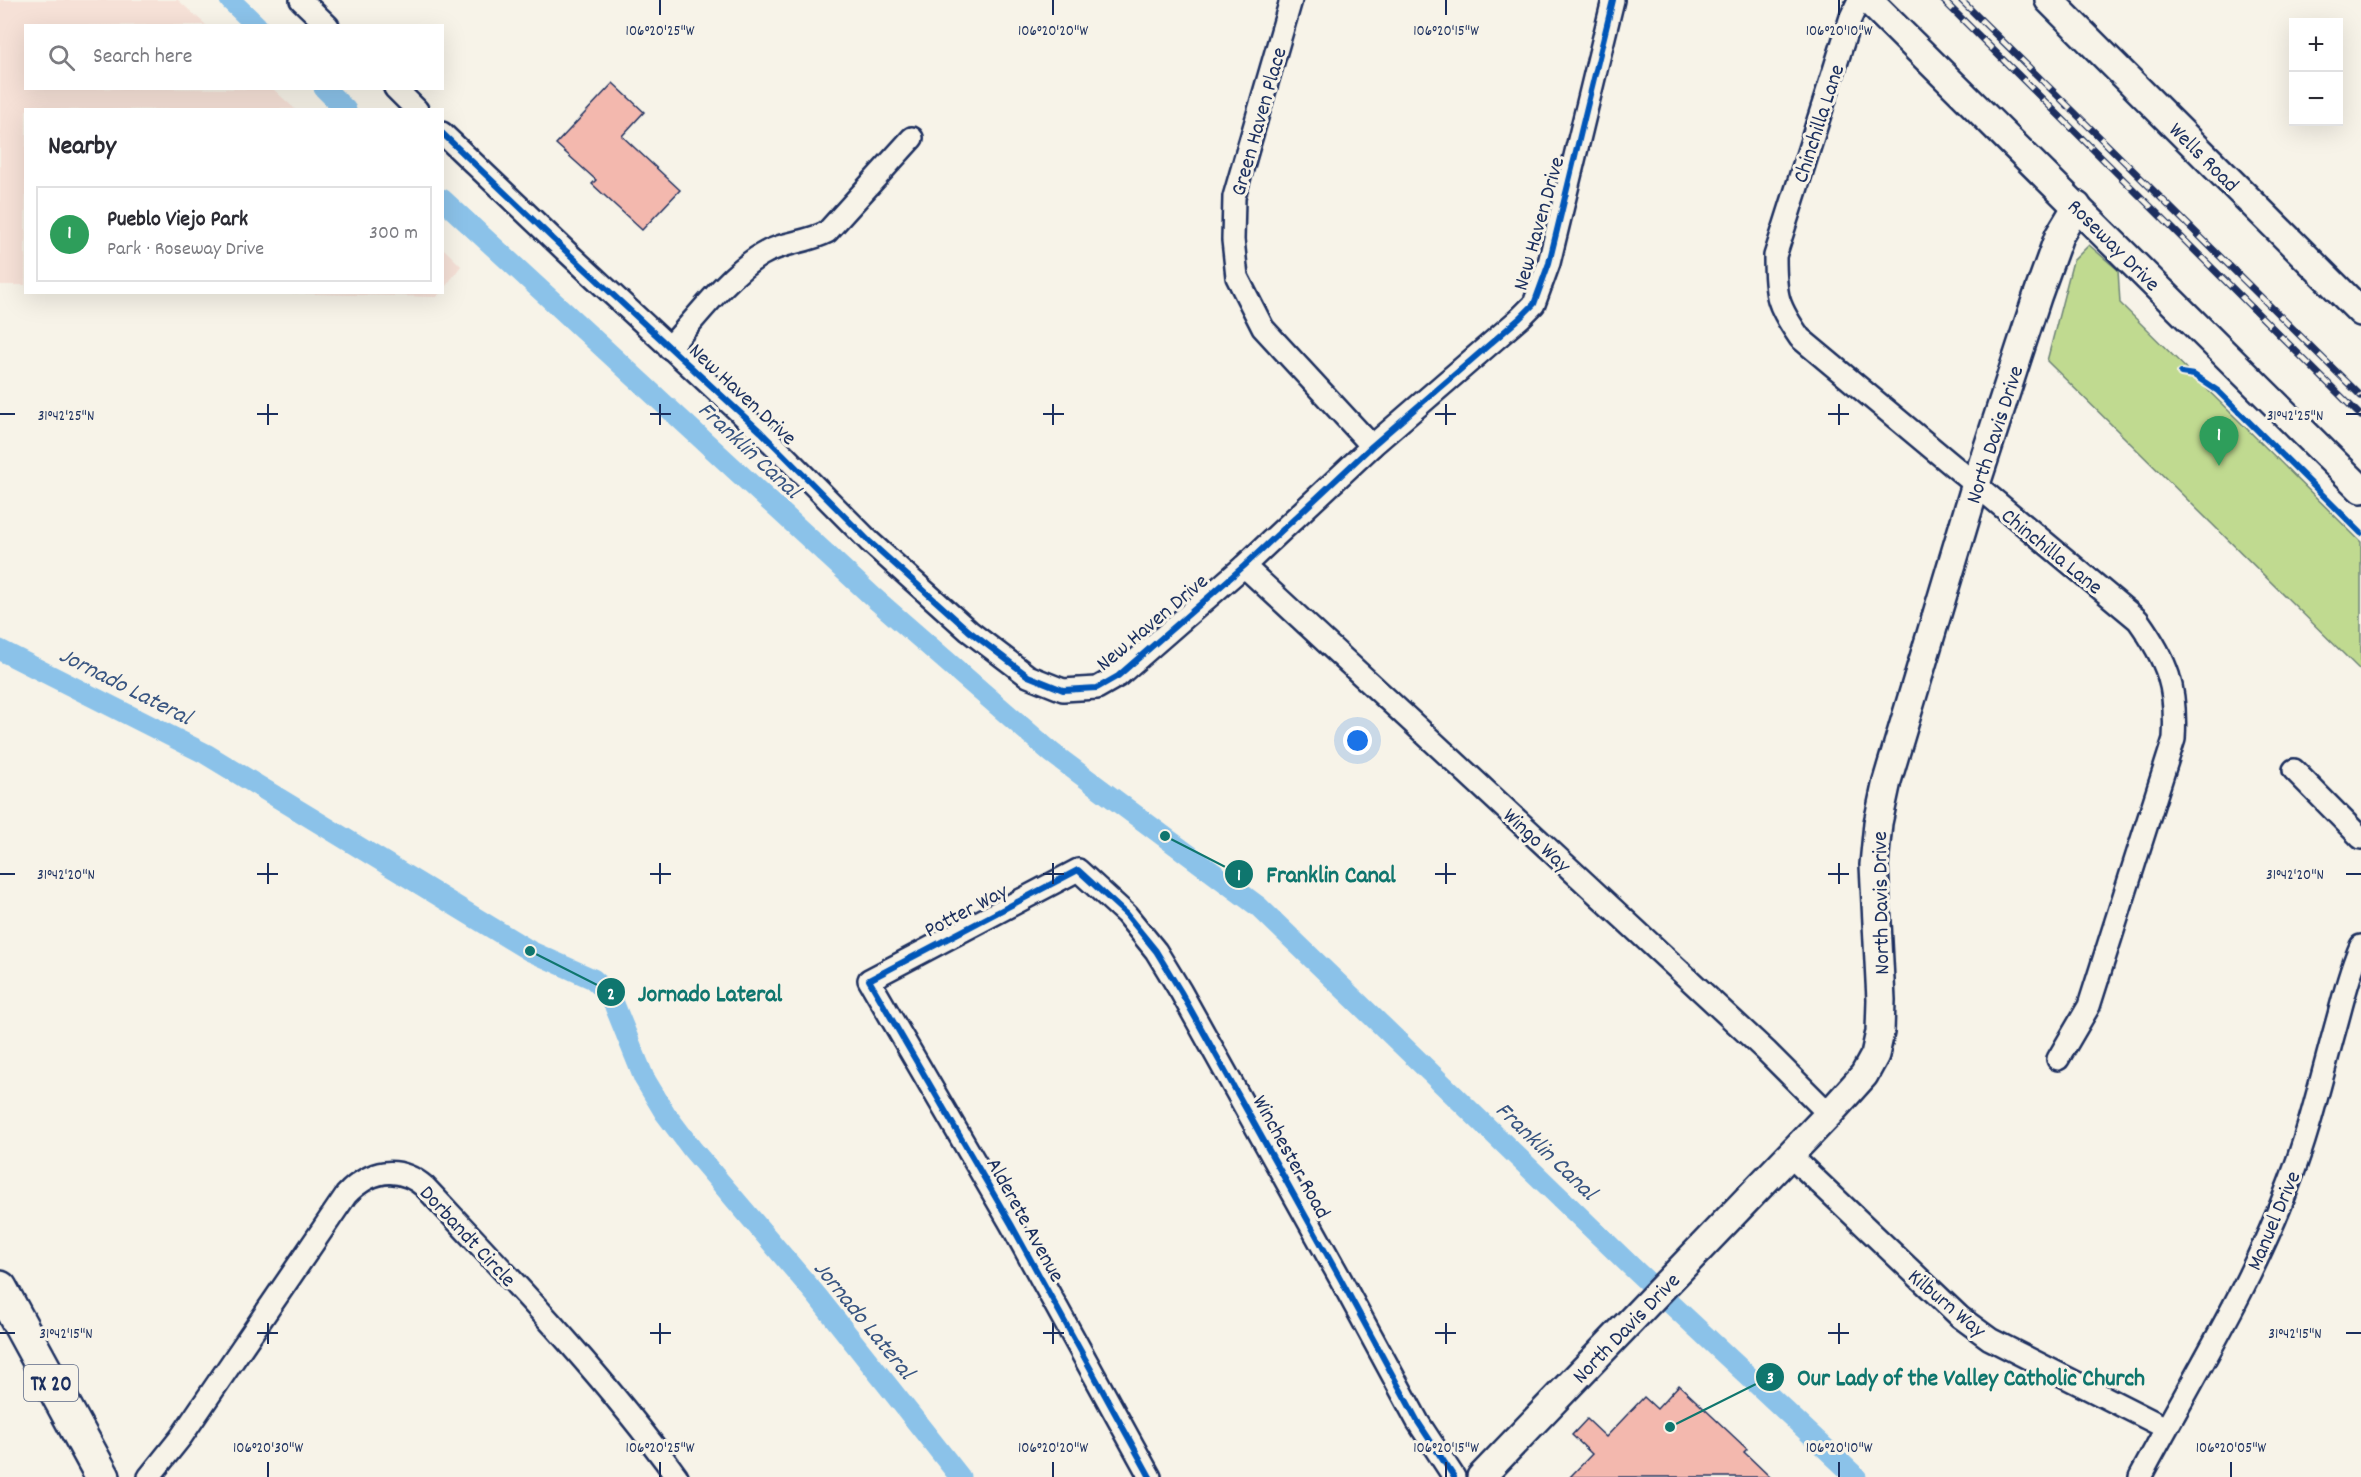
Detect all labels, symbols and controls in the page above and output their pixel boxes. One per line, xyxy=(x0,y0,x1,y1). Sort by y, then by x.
map controls xyxy=(2289,18,2343,126)
button: + xyxy=(2289,18,2343,72)
text: 106°20'25"W xyxy=(626,21,695,43)
text: 106°20'20"W xyxy=(1018,21,1088,43)
text: 106°20'15"W xyxy=(1413,21,1479,43)
text: 106°20'10"W xyxy=(1806,21,1873,43)
search box xyxy=(24,24,444,90)
icon: search xyxy=(45,41,78,74)
text: Search here xyxy=(93,42,192,73)
street label: Green Haven Place xyxy=(1224,44,1296,200)
street label: Chinchilla Lane xyxy=(1787,61,1854,187)
button: − xyxy=(2289,72,2343,126)
street label: Wells Road xyxy=(2160,116,2245,201)
text: Nearby xyxy=(48,129,116,166)
street label: New Haven Drive xyxy=(1506,153,1574,294)
street label: Roseway Drive xyxy=(2059,193,2166,300)
text: Pueblo Viejo Park xyxy=(107,205,248,236)
text: 1 xyxy=(67,220,72,248)
text: 300 m xyxy=(369,220,418,248)
text: Park · Roseway Drive xyxy=(107,236,264,264)
street label: New Haven Drive xyxy=(681,337,803,454)
street label: North Davis Drive xyxy=(1959,362,2033,508)
water label: Franklin Canal xyxy=(689,395,809,509)
text: 31°42'25"N xyxy=(38,406,94,428)
text: 31°42'25"N xyxy=(2267,406,2323,428)
pin: 1 xyxy=(2200,416,2238,466)
street label: Chinchilla Lane xyxy=(1993,502,2108,603)
street label: New Haven Drive xyxy=(1091,568,1216,680)
water label: Jornado Lateral xyxy=(53,640,199,737)
your location xyxy=(1343,726,1372,755)
street label: Wingo Way xyxy=(1495,802,1577,882)
street label: North Davis Drive xyxy=(1866,831,1899,975)
callout: Franklin Canal xyxy=(1224,853,1408,895)
text: Franklin Canal xyxy=(1266,860,1396,894)
text: 1 xyxy=(1237,864,1241,889)
text: 31°42'20"N xyxy=(37,865,95,887)
text: 31°42'20"N xyxy=(2266,865,2324,887)
street label: Potter Way xyxy=(919,877,1015,947)
callout: Jornado Lateral xyxy=(596,971,794,1013)
text: Jornado Lateral xyxy=(638,979,783,1013)
text: 2 xyxy=(607,983,615,1008)
street label: Winchester Road xyxy=(1243,1090,1337,1225)
water label: Franklin Canal xyxy=(1486,1095,1605,1211)
street label: Alderete Avenue xyxy=(977,1153,1071,1289)
street label: Manuel Drive xyxy=(2240,1167,2310,1276)
street label: Dorbandt Circle xyxy=(411,1179,522,1295)
water label: Jornado Lateral xyxy=(804,1254,923,1389)
street label: Kilburn Way xyxy=(1900,1263,1992,1347)
street label: North Davis Drive xyxy=(1566,1267,1689,1392)
text: 31°42'15"N xyxy=(39,1324,93,1346)
text: 31°42'15"N xyxy=(2268,1324,2322,1346)
callout: Our Lady of the Valley Catholic Church xyxy=(1755,1356,2157,1398)
text: Our Lady of the Valley Catholic Church xyxy=(1797,1363,2145,1397)
road number: TX 20 xyxy=(24,1365,78,1401)
text: 3 xyxy=(1766,1367,1774,1392)
text: 106°20'30"W xyxy=(233,1438,303,1460)
text: 106°20'25"W xyxy=(626,1438,695,1460)
text: 106°20'20"W xyxy=(1018,1438,1088,1460)
text: 106°20'15"W xyxy=(1413,1438,1479,1460)
text: 106°20'10"W xyxy=(1806,1438,1873,1460)
text: 106°20'05"W xyxy=(2196,1438,2267,1460)

